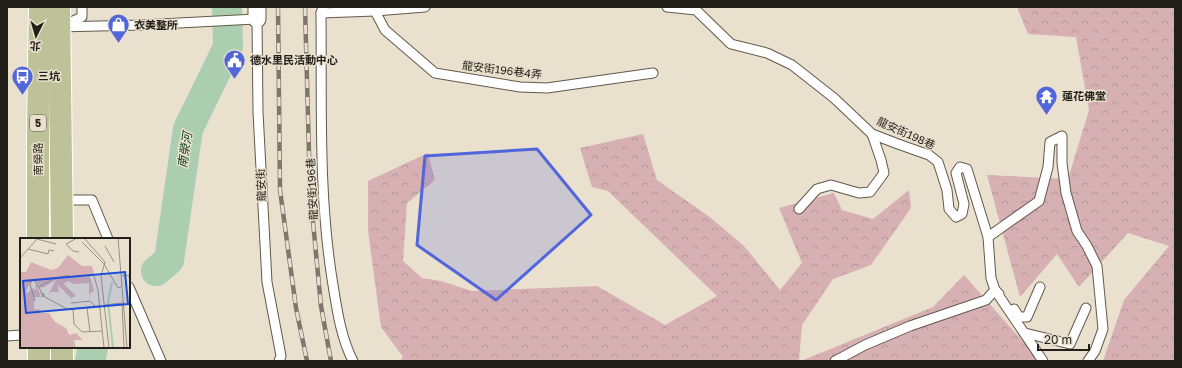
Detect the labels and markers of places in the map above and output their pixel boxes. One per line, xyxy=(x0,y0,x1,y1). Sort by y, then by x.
shop icon: 衣美整所 xyxy=(106,12,132,45)
place label: 衣美整所 xyxy=(134,18,178,31)
public building icon: 德水里民活動中心 xyxy=(221,47,247,80)
place label: 德水里民活動中心 xyxy=(250,53,338,66)
bus stop icon: 三坑 xyxy=(10,63,36,96)
place label: 三坑 xyxy=(38,69,60,82)
temple icon: 蓮花佛堂 xyxy=(1034,83,1060,116)
place label: 蓮花佛堂 xyxy=(1062,89,1106,102)

